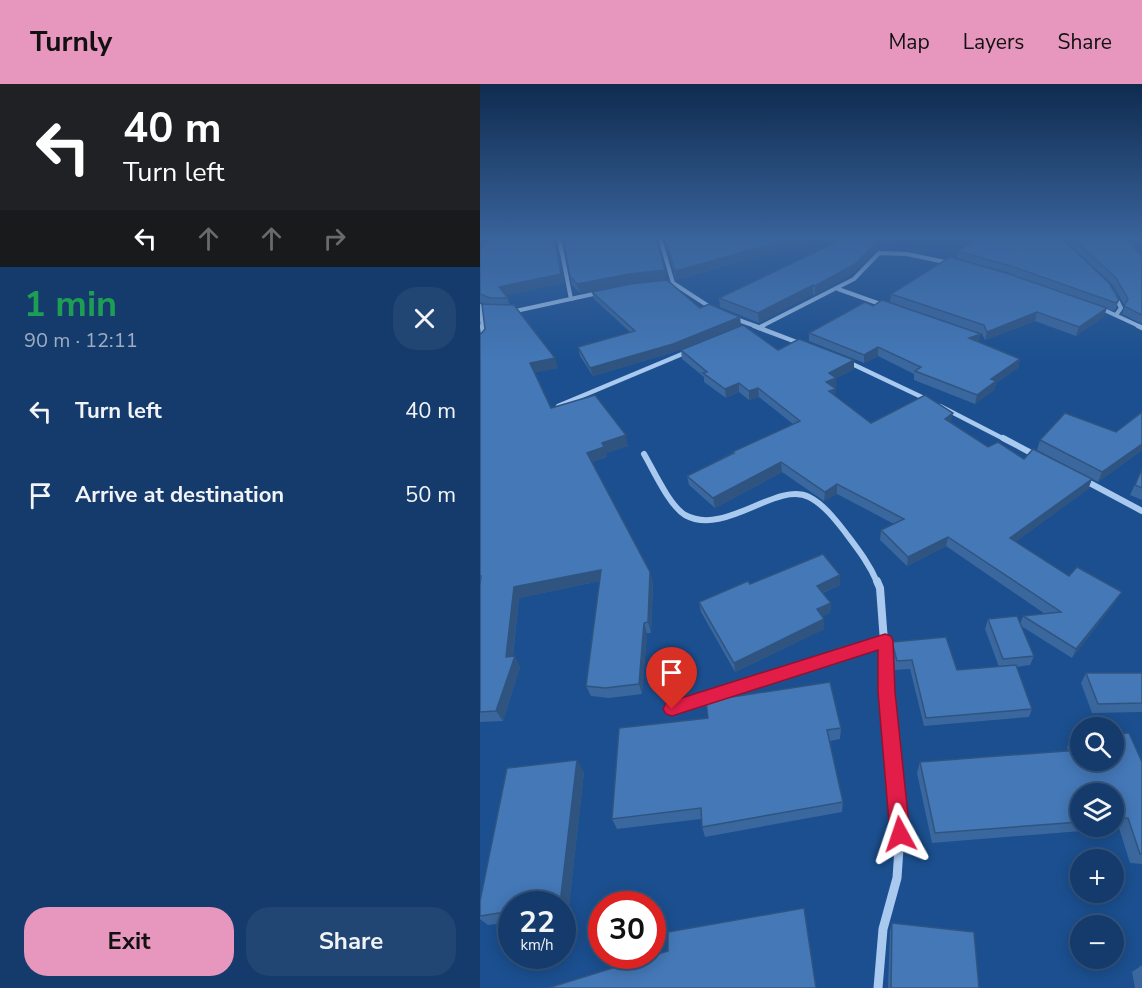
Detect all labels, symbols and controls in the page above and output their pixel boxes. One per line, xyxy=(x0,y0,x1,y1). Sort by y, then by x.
text: Turnly xyxy=(30,23,112,61)
text: Map xyxy=(888,28,930,56)
text: Layers xyxy=(963,28,1024,56)
text: Share xyxy=(1057,28,1112,56)
text: 40 m xyxy=(123,100,222,157)
icon: left xyxy=(24,108,102,186)
text: Turn left xyxy=(123,154,224,191)
icon: left xyxy=(129,222,162,255)
icon: ahead xyxy=(192,222,225,255)
icon: ahead xyxy=(255,222,288,255)
icon: right xyxy=(318,222,351,255)
text: 1 min xyxy=(24,280,117,329)
button: close xyxy=(393,287,456,350)
text: 90 m · 12:11 xyxy=(24,327,138,354)
icon: left xyxy=(24,395,57,428)
text: Turn left xyxy=(75,396,162,426)
text: 40 m xyxy=(405,396,456,426)
icon: arrive xyxy=(24,479,57,512)
text: Arrive at destination xyxy=(75,480,284,510)
text: 50 m xyxy=(405,480,456,510)
pin xyxy=(646,647,697,709)
icon: arrive xyxy=(655,656,688,689)
map controls xyxy=(1070,717,1124,969)
button: search xyxy=(1070,717,1124,771)
button: layers xyxy=(1070,783,1124,837)
position arrow xyxy=(868,802,932,866)
button: + xyxy=(1070,849,1124,903)
speed limit sign: 30 xyxy=(588,891,666,969)
text: 22 xyxy=(519,902,555,943)
button: Exit xyxy=(24,907,234,976)
button: Share xyxy=(246,907,456,976)
button: − xyxy=(1070,915,1124,969)
text: km/h xyxy=(520,935,554,955)

